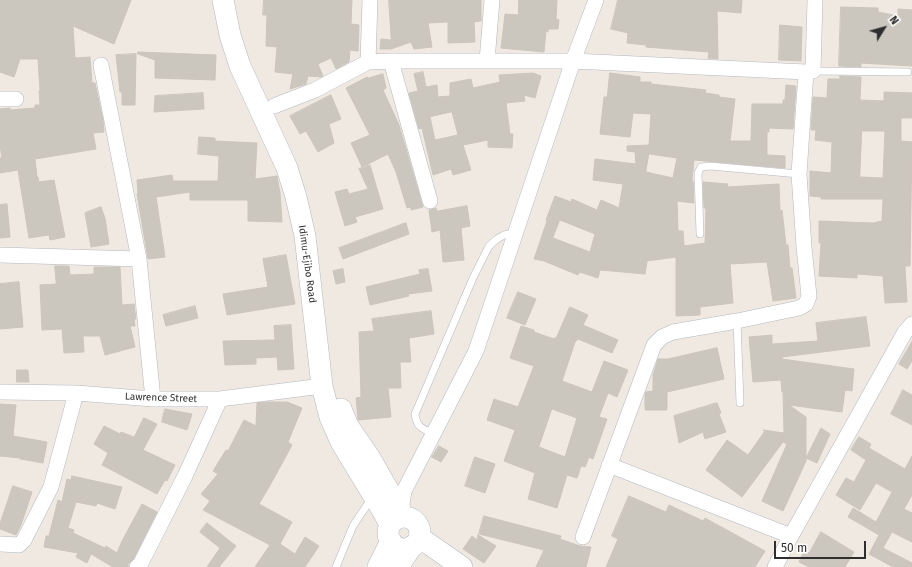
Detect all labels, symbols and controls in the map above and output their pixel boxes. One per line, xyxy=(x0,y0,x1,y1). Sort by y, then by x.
north arrow xyxy=(864,8,904,48)
text: N xyxy=(887,14,901,27)
street label: Idimu-Ejibo Road xyxy=(296,224,318,304)
street label: Lawrence Street xyxy=(125,391,197,405)
scale bar xyxy=(776,533,868,559)
text: 50 m xyxy=(781,541,807,555)

